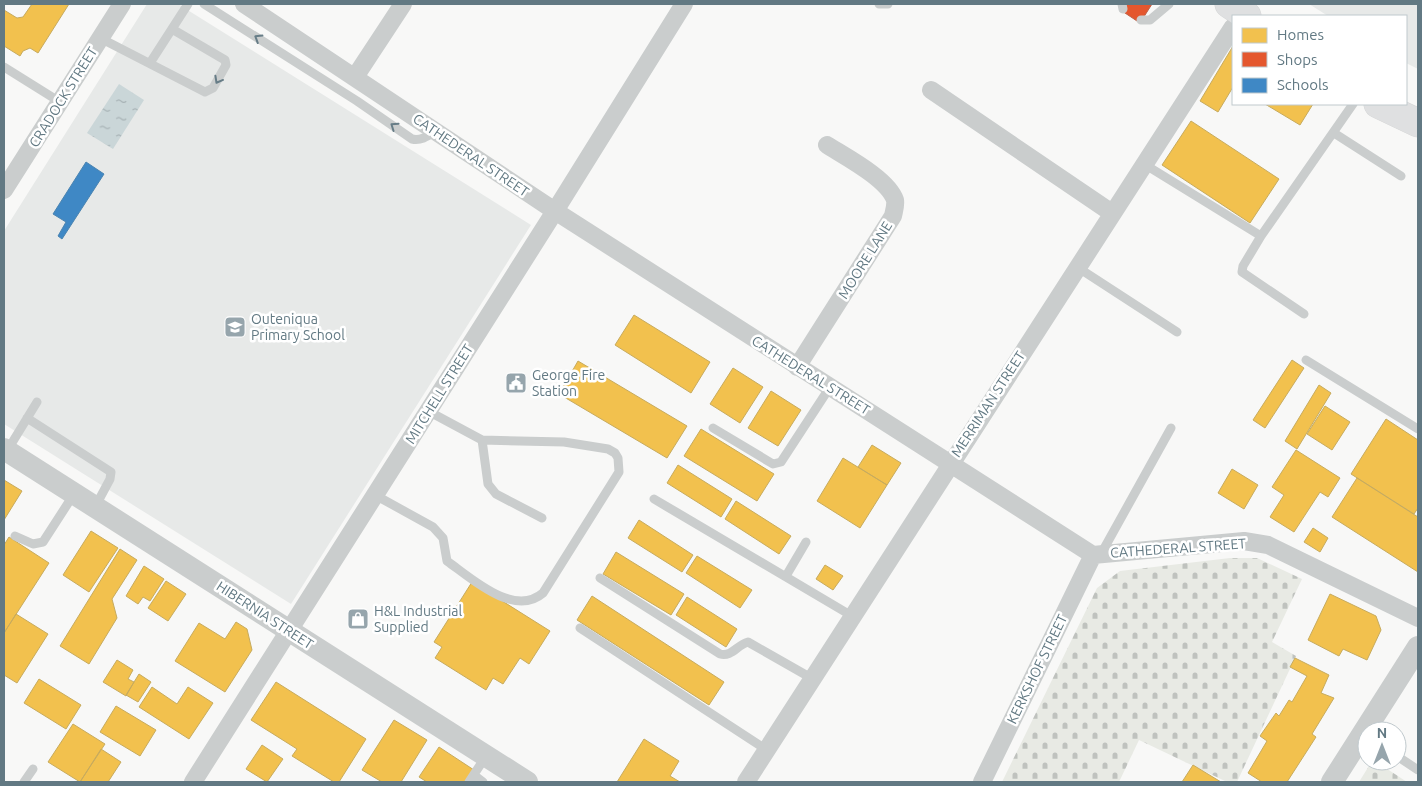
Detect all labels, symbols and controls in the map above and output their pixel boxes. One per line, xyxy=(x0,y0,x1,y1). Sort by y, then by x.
legend xyxy=(1232,15,1407,105)
text: Homes xyxy=(1277,26,1324,43)
one-way arrow xyxy=(254,34,263,44)
street label: CRADOCK STREET xyxy=(26,44,100,150)
text: Shops xyxy=(1277,51,1318,68)
one-way arrow xyxy=(214,75,224,84)
text: Schools xyxy=(1277,76,1328,93)
street label: CATHEDERAL STREET xyxy=(410,110,532,200)
one-way arrow xyxy=(390,123,400,132)
street label: MOORE LANE xyxy=(835,218,895,302)
place label: Outeniqua Primary School xyxy=(251,311,345,343)
school or university icon: Outeniqua Primary School xyxy=(223,315,247,339)
street label: CATHEDERAL STREET xyxy=(749,332,873,418)
street label: MITCHELL STREET xyxy=(402,341,476,447)
street label: MERRIMAN STREET xyxy=(948,348,1028,460)
place label: George Fire Station xyxy=(532,367,605,399)
public building icon: George Fire Station xyxy=(504,371,528,395)
street label: CATHEDERAL STREET xyxy=(1109,535,1247,561)
street label: HIBERNIA STREET xyxy=(214,578,317,652)
place label: H&L Industrial Supplied xyxy=(374,603,462,635)
shop icon: H&L Industrial Supplied xyxy=(346,607,370,631)
street label: KERKSHOF STREET xyxy=(1004,612,1070,726)
north arrow xyxy=(1357,721,1407,771)
text: N xyxy=(1377,725,1387,741)

